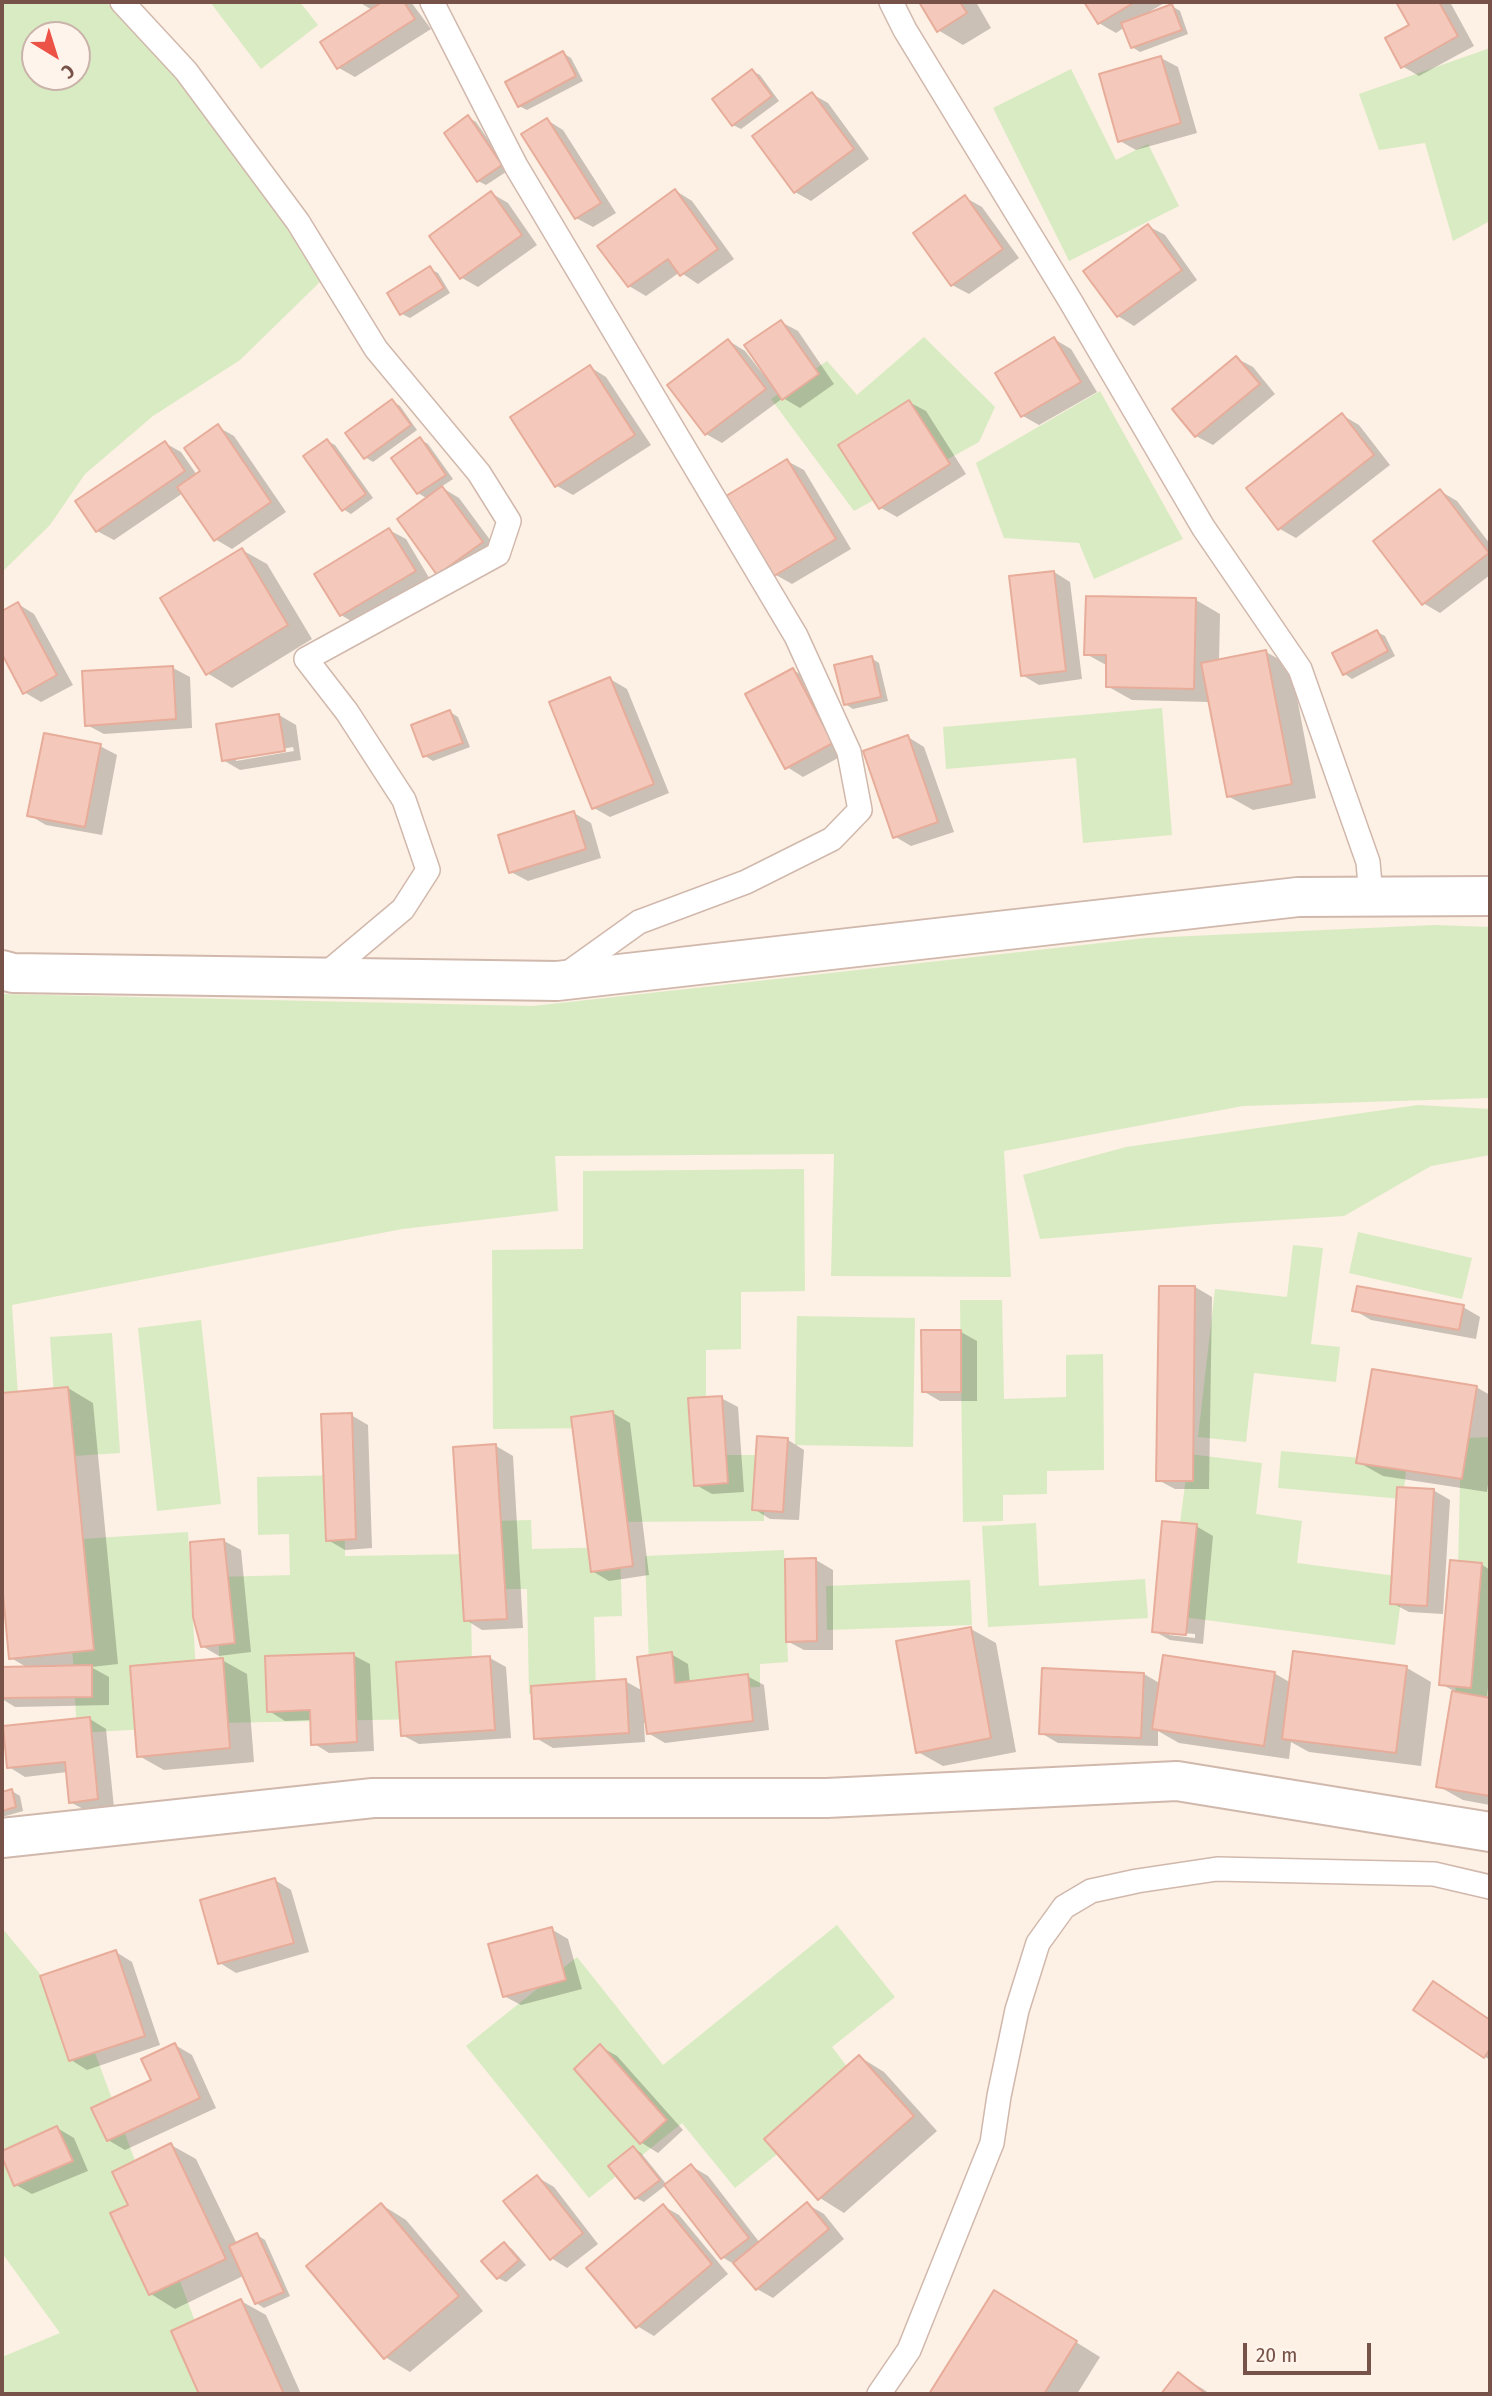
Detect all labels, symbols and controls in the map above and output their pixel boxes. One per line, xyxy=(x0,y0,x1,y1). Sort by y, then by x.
north arrow xyxy=(21,21,91,91)
text: С xyxy=(57,59,79,83)
scale bar xyxy=(1247,2330,1375,2374)
text: 20 m xyxy=(1256,2342,1297,2368)

